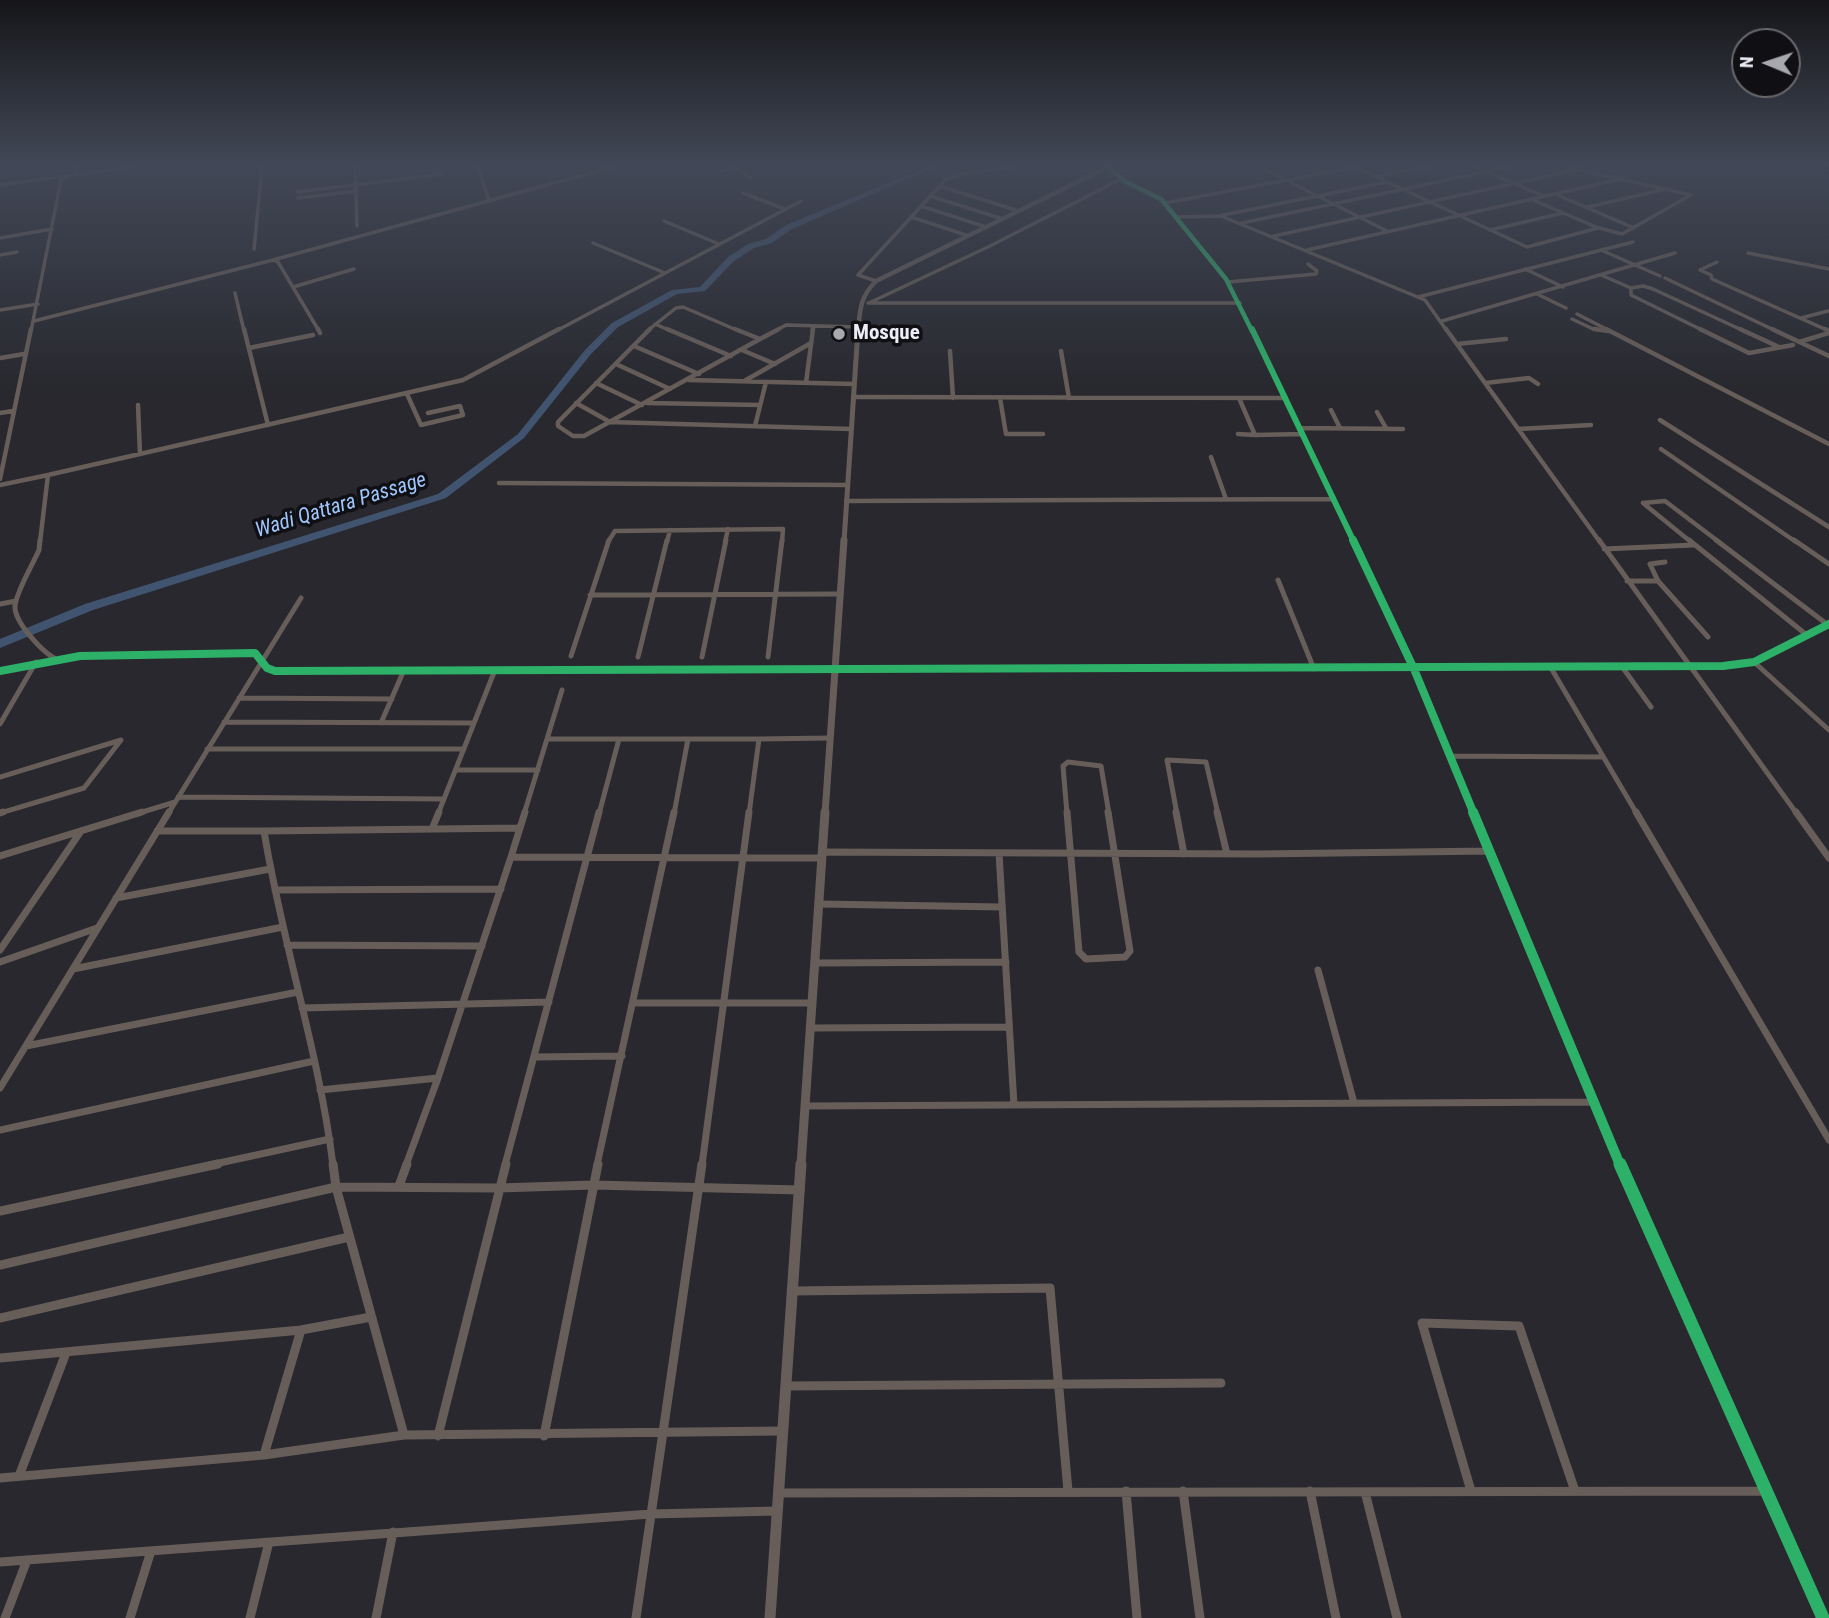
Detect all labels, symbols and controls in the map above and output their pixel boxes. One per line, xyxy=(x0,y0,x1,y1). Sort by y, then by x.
north arrow xyxy=(1731,28,1801,98)
text: N xyxy=(1735,56,1758,69)
place label: Mosque xyxy=(853,321,920,347)
marker: Mosque xyxy=(831,326,847,342)
water label: Wadi Qattara Passage xyxy=(252,468,430,544)

